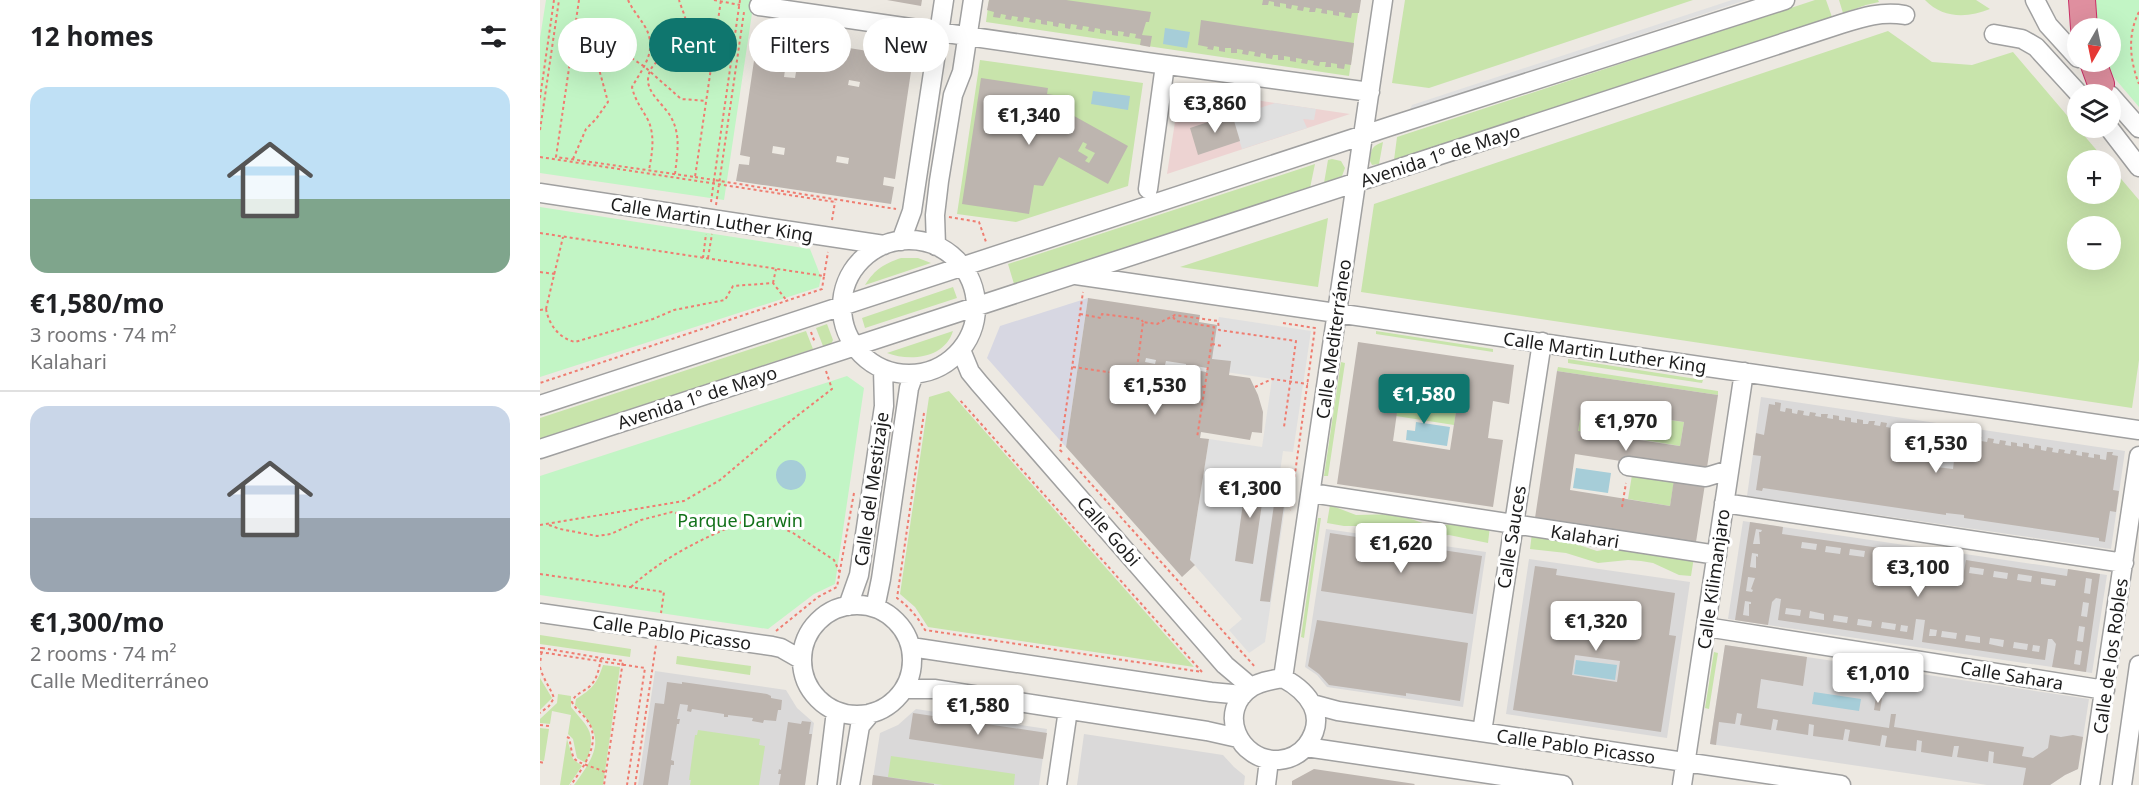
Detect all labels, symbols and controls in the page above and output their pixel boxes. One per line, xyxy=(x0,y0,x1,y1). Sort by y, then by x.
text: 12 homes xyxy=(30,18,154,54)
chip: Buy xyxy=(558,18,637,72)
chip: Rent xyxy=(649,18,737,72)
chip: Filters xyxy=(749,18,851,72)
chip: New xyxy=(863,18,949,72)
north arrow xyxy=(2067,18,2121,72)
map controls xyxy=(2067,18,2121,270)
icon: filters xyxy=(477,20,510,53)
pin: €3,860 xyxy=(1166,83,1264,134)
button: layers xyxy=(2067,84,2121,138)
text: €3,860 xyxy=(1184,89,1246,116)
pin: €1,340 xyxy=(980,95,1078,146)
text: €1,340 xyxy=(998,101,1060,128)
street label: Avenida 1º de Mayo xyxy=(1357,118,1523,192)
icon: home xyxy=(216,126,324,234)
button: + xyxy=(2067,150,2121,204)
street label: Calle Martin Luther King xyxy=(609,191,815,247)
button: − xyxy=(2067,216,2121,270)
street label: Calle Mediterráneo xyxy=(1310,258,1356,420)
text: €1,580/mo xyxy=(30,285,164,321)
text: 3 rooms · 74 m² xyxy=(30,321,177,348)
street label: Calle Martin Luther King xyxy=(1502,326,1708,378)
text: Kalahari xyxy=(30,348,107,375)
street label: Avenida 1º de Mayo xyxy=(614,360,780,434)
pin: €1,530 xyxy=(1106,365,1204,416)
text: €1,530 xyxy=(1124,371,1186,398)
pin: €1,580 xyxy=(1375,374,1473,425)
text: €1,580 xyxy=(1393,380,1455,407)
pin: €1,970 xyxy=(1577,401,1675,452)
text: €1,970 xyxy=(1595,407,1657,434)
street label: Calle del Mestizaje xyxy=(848,410,894,568)
pin: €1,530 xyxy=(1887,423,1985,474)
text: €1,530 xyxy=(1905,429,1967,456)
icon: home xyxy=(216,445,324,553)
pin: €1,300 xyxy=(1201,468,1299,519)
text: €1,300 xyxy=(1219,474,1281,501)
street label: Calle Sauces xyxy=(1491,484,1531,590)
street label: Calle Gobi xyxy=(1072,491,1146,571)
street label: Calle Kilimanjaro xyxy=(1691,507,1735,651)
park label: Parque Darwin xyxy=(677,508,803,532)
street label: Kalahari xyxy=(1549,519,1621,553)
pin: €1,620 xyxy=(1352,523,1450,574)
text: €1,620 xyxy=(1370,529,1432,556)
pin: €3,100 xyxy=(1869,547,1967,598)
text: €3,100 xyxy=(1887,553,1949,580)
street label: Calle de los Robles xyxy=(2087,577,2133,735)
pin: €1,320 xyxy=(1547,601,1645,652)
text: €1,300/mo xyxy=(30,604,164,640)
text: €1,320 xyxy=(1565,607,1627,634)
street label: Calle Pablo Picasso xyxy=(591,609,753,655)
text: 2 rooms · 74 m² xyxy=(30,640,177,667)
pin: €1,010 xyxy=(1829,653,1927,704)
street label: Calle Sahara xyxy=(1959,655,2065,695)
text: €1,010 xyxy=(1847,659,1909,686)
text: Calle Mediterráneo xyxy=(30,667,209,694)
pin: €1,580 xyxy=(929,685,1027,736)
text: €1,580 xyxy=(947,691,1009,718)
street label: Calle Pablo Picasso xyxy=(1495,723,1657,769)

